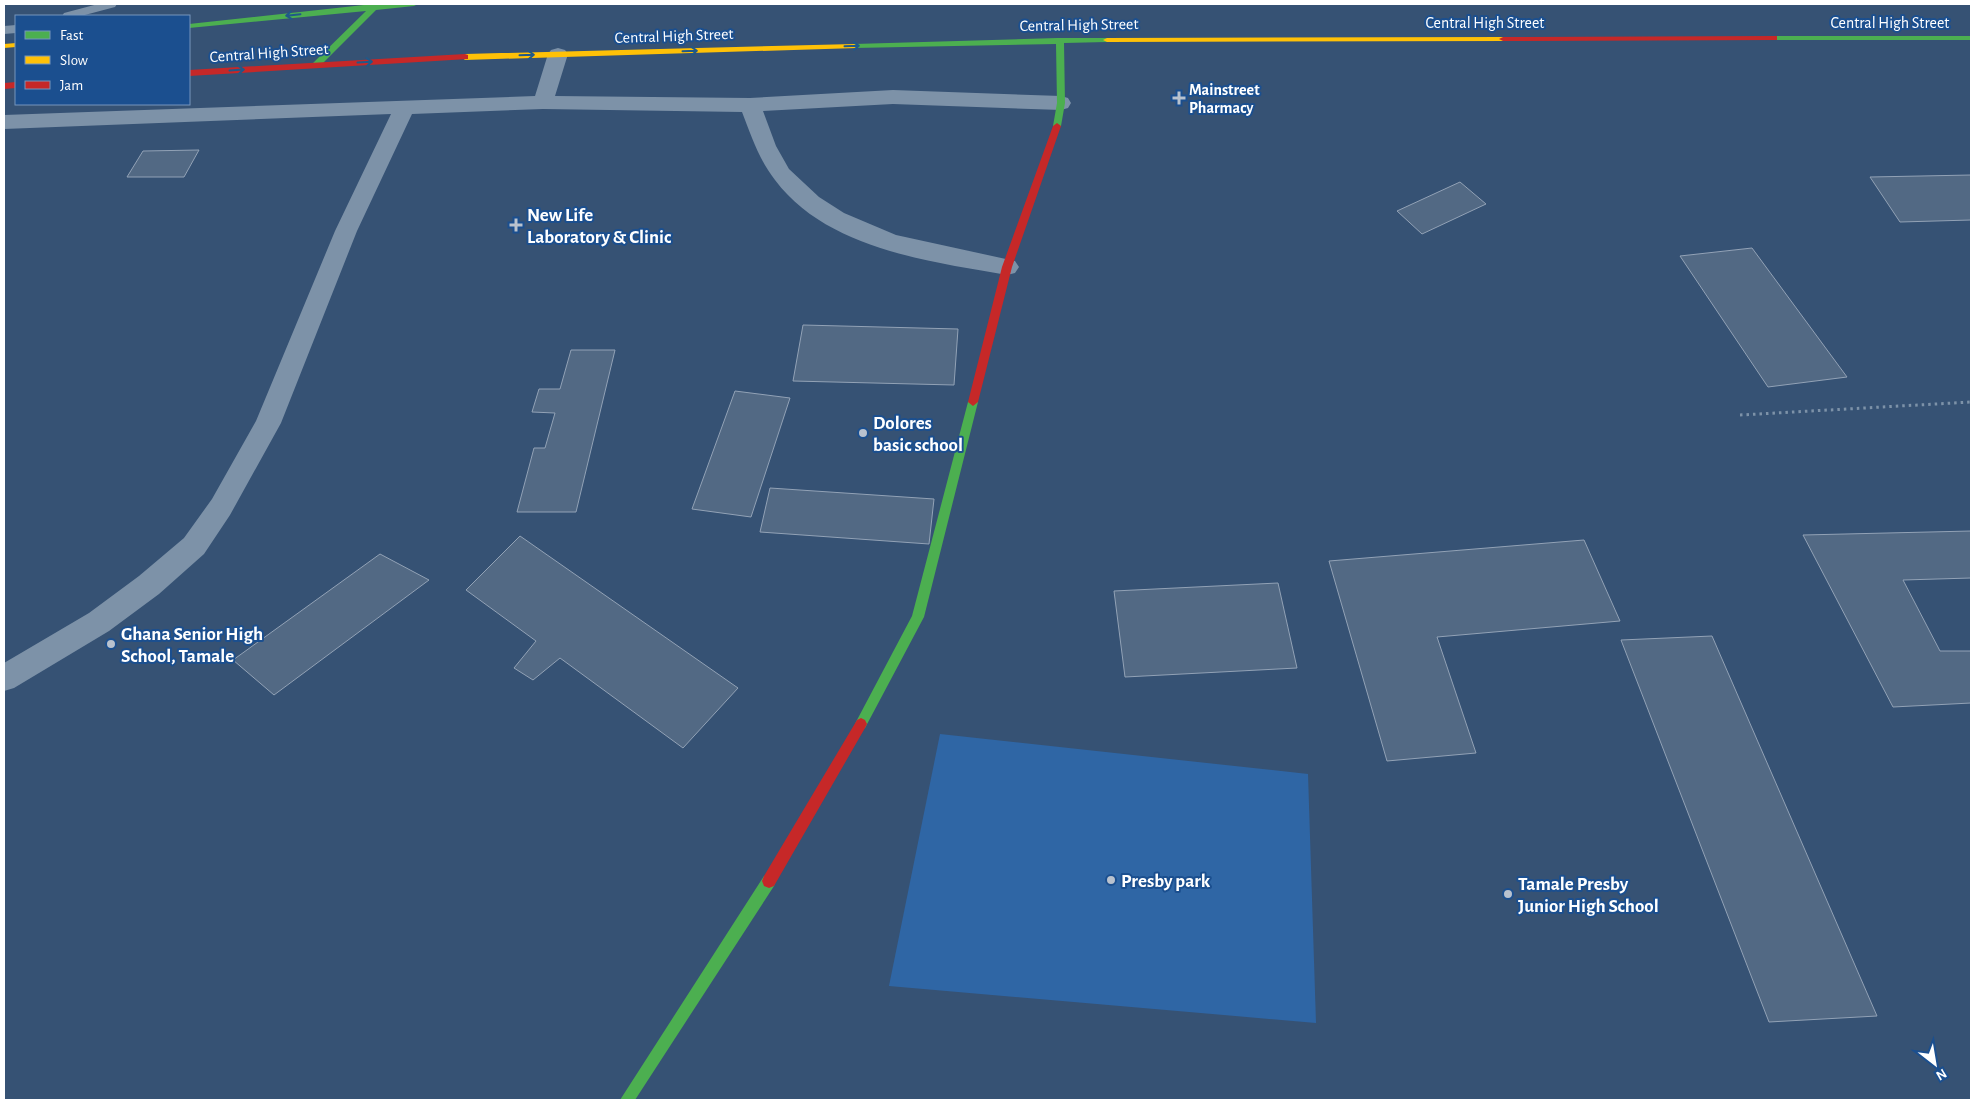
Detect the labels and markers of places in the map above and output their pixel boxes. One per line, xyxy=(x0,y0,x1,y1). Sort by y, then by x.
place label: Mainstreet Pharmacy xyxy=(1189,82,1260,117)
marker: Mainstreet Pharmacy xyxy=(1173,92,1185,104)
place label: New Life Laboratory & Clinic xyxy=(527,206,672,247)
marker: New Life Laboratory & Clinic xyxy=(509,218,523,232)
place label: Dolores basic school xyxy=(873,414,963,455)
marker: Dolores basic school xyxy=(857,427,869,439)
place label: Ghana Senior High School, Tamale xyxy=(121,625,263,666)
marker: Ghana Senior High School, Tamale xyxy=(105,638,117,650)
place label: Presby park xyxy=(1121,872,1211,891)
marker: Presby park xyxy=(1105,874,1117,886)
place label: Tamale Presby Junior High School xyxy=(1518,875,1659,916)
marker: Tamale Presby Junior High School xyxy=(1502,888,1514,900)

